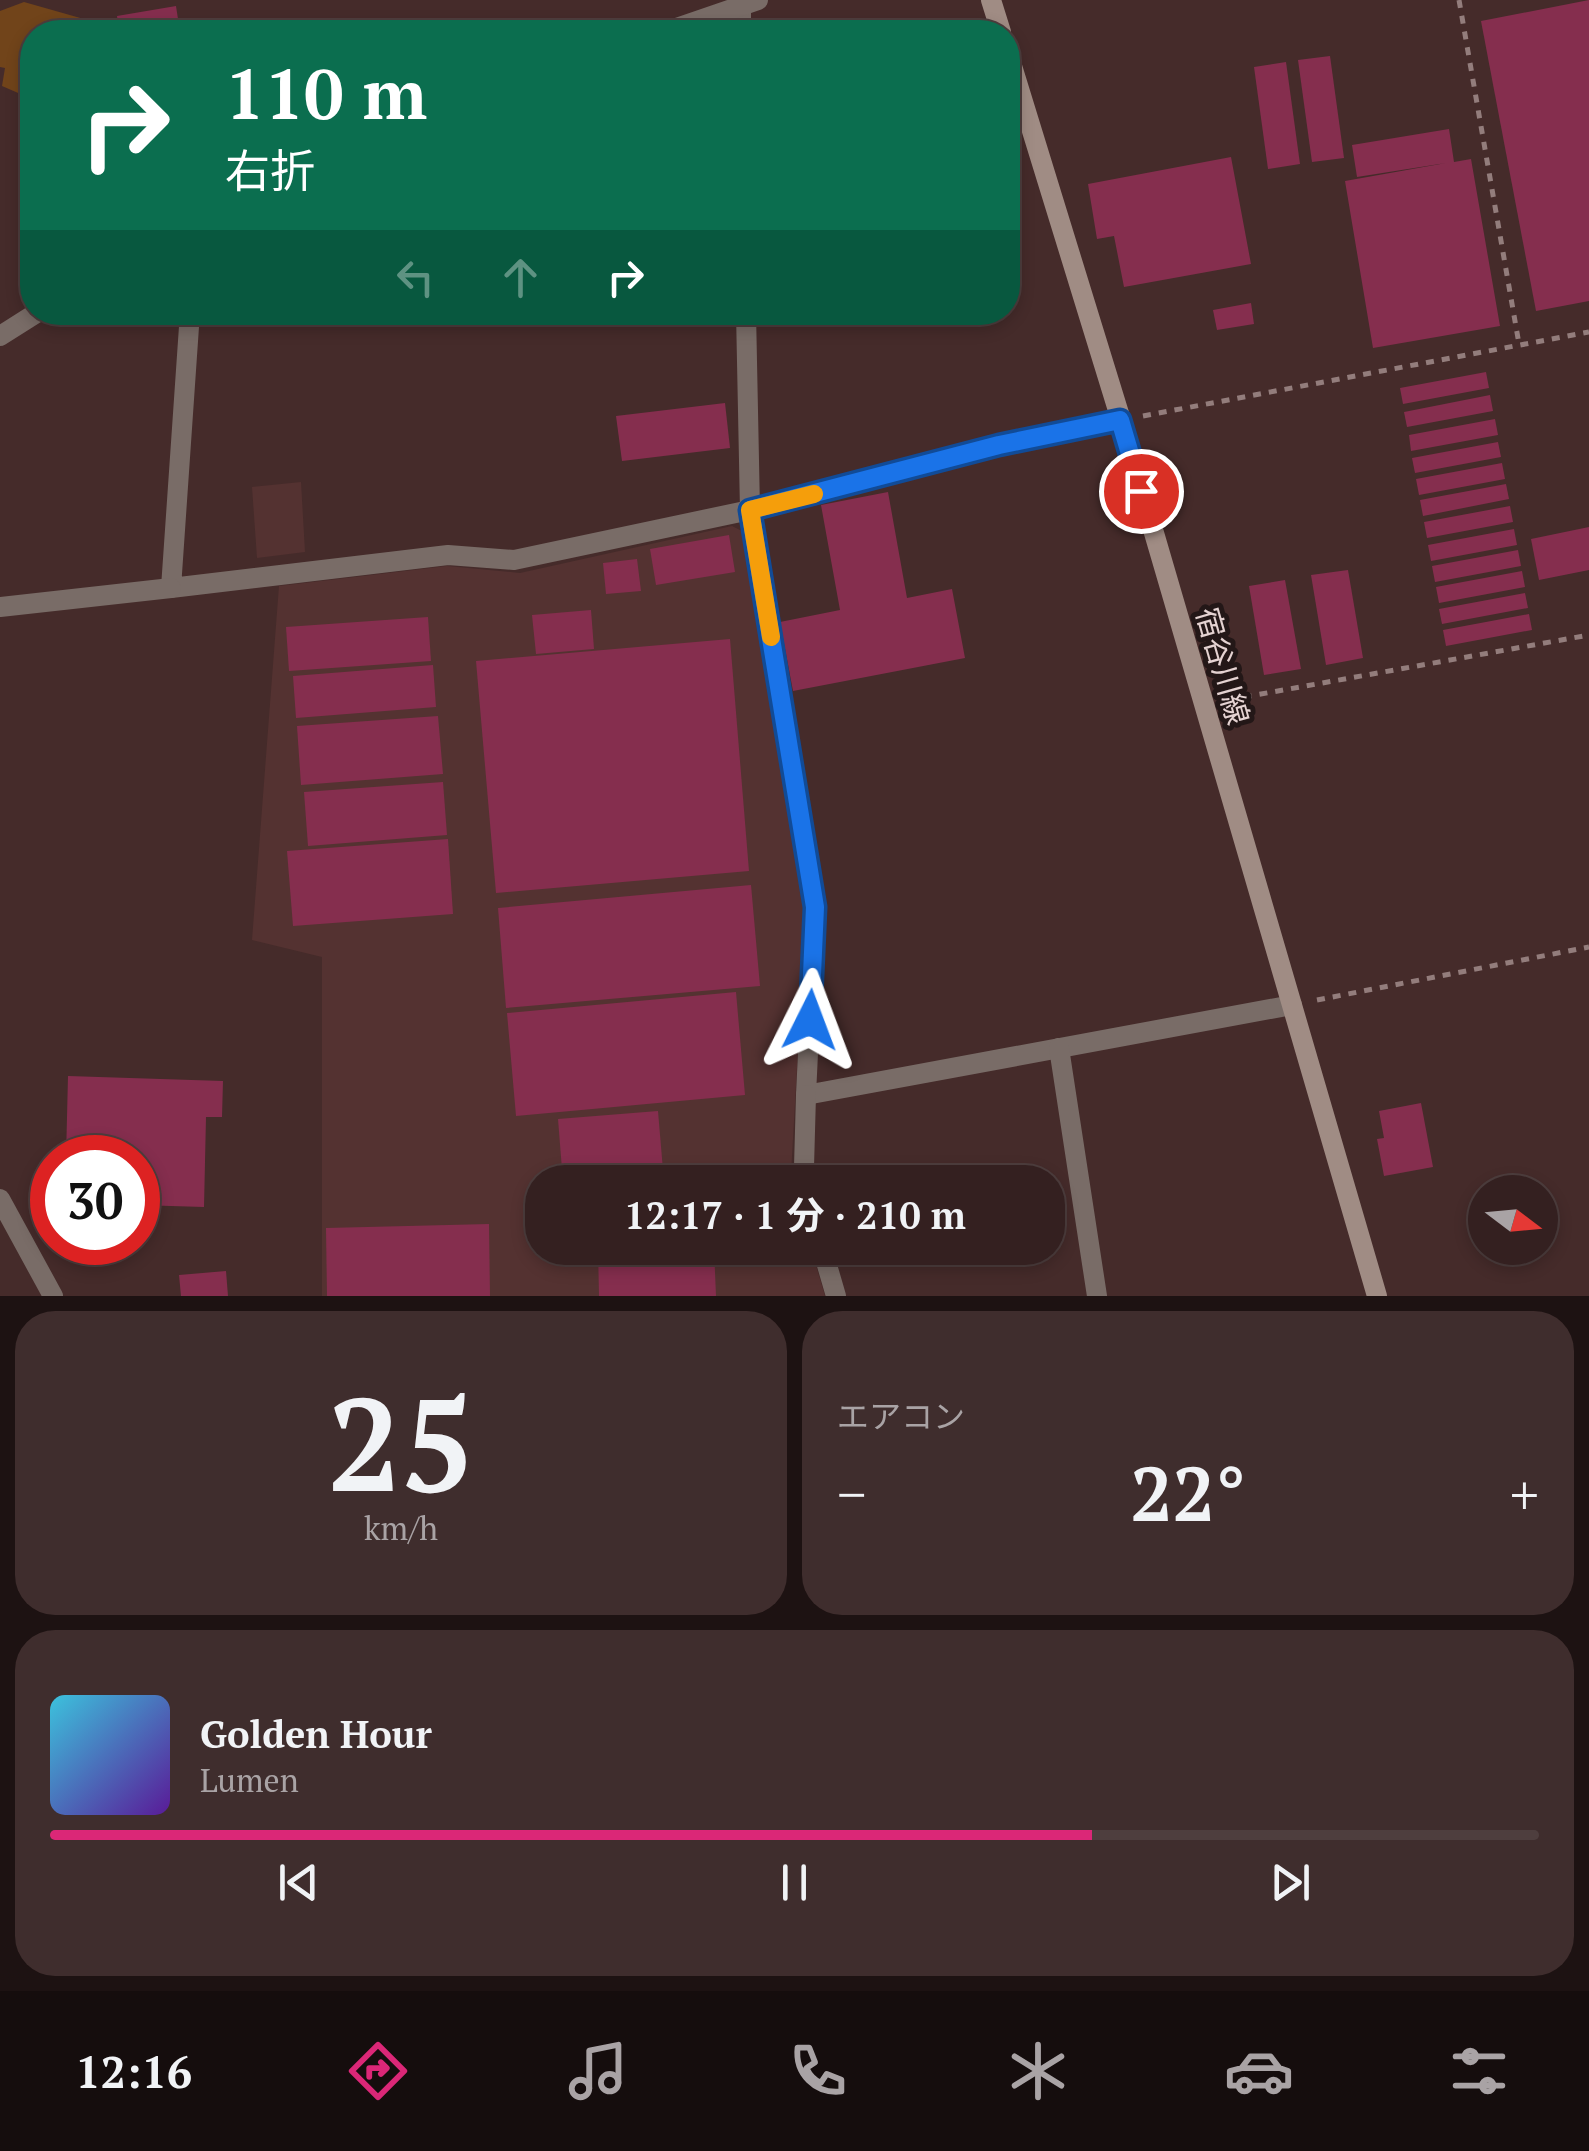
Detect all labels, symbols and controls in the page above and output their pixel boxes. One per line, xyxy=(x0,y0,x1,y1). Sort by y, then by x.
text: 110 m xyxy=(225,46,427,139)
icon: right xyxy=(60,60,190,190)
text: 右折 xyxy=(225,140,315,200)
icon: left xyxy=(388,250,443,305)
icon: ahead xyxy=(493,250,548,305)
icon: right xyxy=(598,250,653,305)
pin xyxy=(1099,449,1184,534)
icon: arrive xyxy=(1114,464,1169,519)
street label: 宿谷川線 xyxy=(1187,603,1259,729)
position arrow xyxy=(758,968,862,1072)
speed limit sign: 30 xyxy=(30,1135,160,1265)
north arrow xyxy=(1468,1175,1558,1265)
map controls xyxy=(1468,1175,1558,1265)
text: 12:17 · 1 分 · 210 m xyxy=(624,1190,966,1240)
text: 25 xyxy=(328,1356,474,1528)
text: エアコン xyxy=(837,1395,965,1437)
text: 22° xyxy=(1130,1443,1246,1542)
text: − xyxy=(837,1457,866,1530)
text: + xyxy=(1510,1457,1539,1530)
text: km/h xyxy=(364,1507,438,1549)
text: Golden Hour xyxy=(200,1709,432,1759)
text: Lumen xyxy=(200,1759,299,1801)
icon: previous xyxy=(271,1855,326,1910)
icon: pause xyxy=(767,1855,822,1910)
icon: next xyxy=(1263,1855,1318,1910)
icon: directions xyxy=(343,2036,413,2106)
icon: music xyxy=(563,2036,633,2106)
icon: phone xyxy=(783,2036,853,2106)
icon: climate xyxy=(1003,2036,1073,2106)
icon: car xyxy=(1224,2036,1294,2106)
icon: filters xyxy=(1444,2036,1514,2106)
text: 12:16 xyxy=(75,2041,192,2101)

